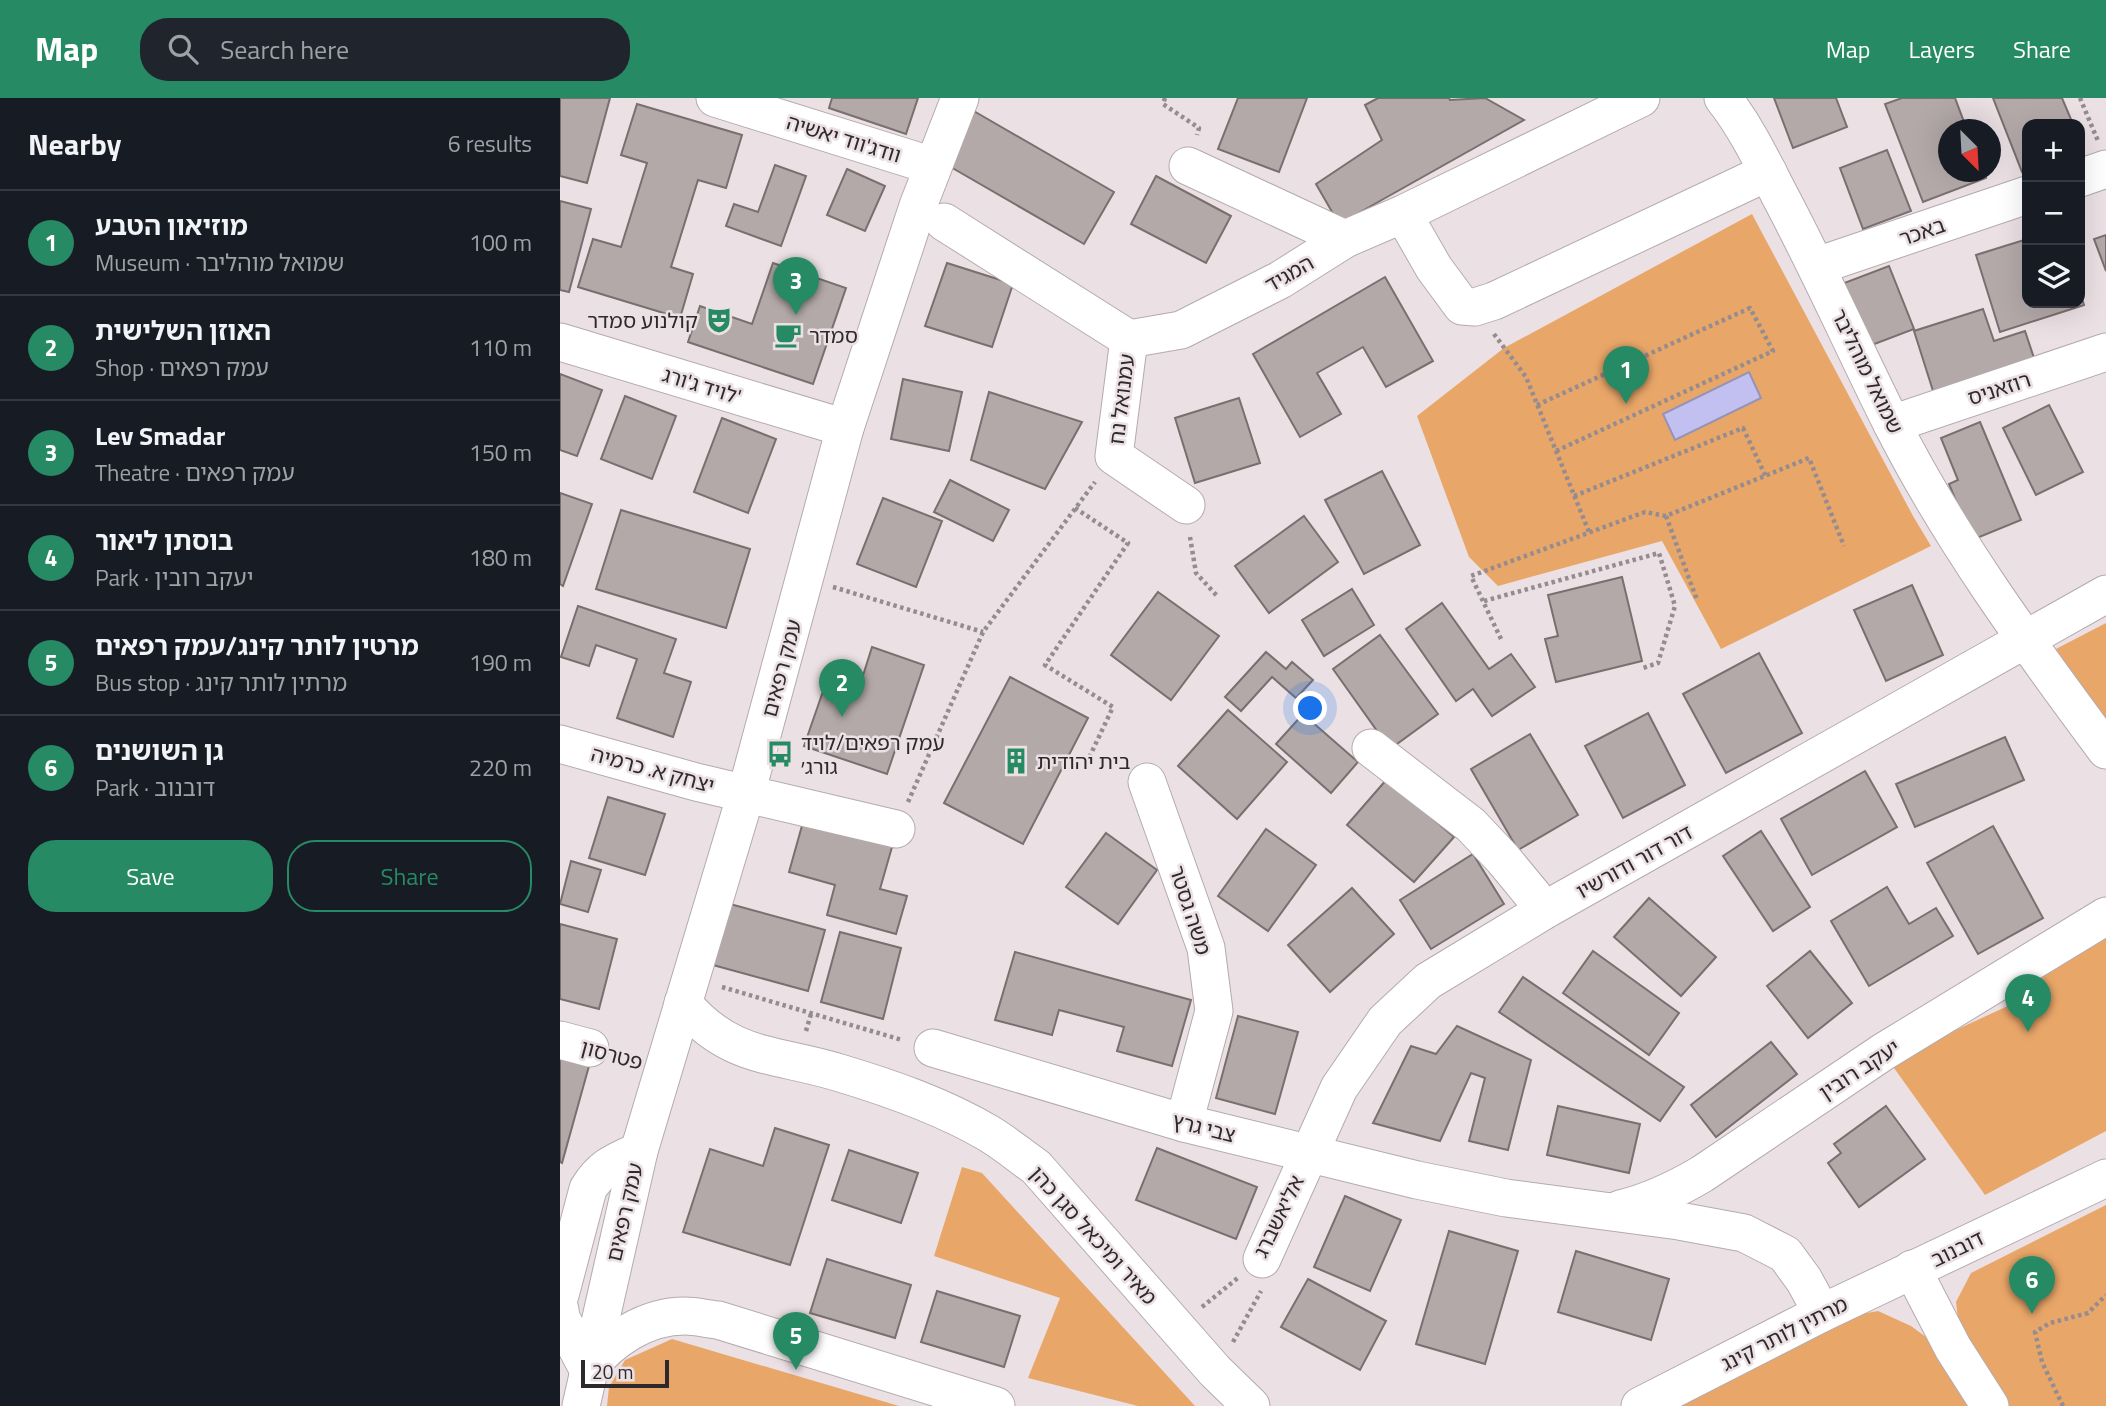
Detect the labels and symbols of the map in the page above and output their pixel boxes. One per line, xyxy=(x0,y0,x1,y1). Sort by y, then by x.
street label: וודג'ווד יאשיה xyxy=(783,105,905,171)
north arrow xyxy=(1938,119,2001,182)
street label: באכר xyxy=(1895,208,1949,254)
street label: המגיד xyxy=(1259,246,1319,300)
pin: 3 xyxy=(773,257,819,315)
street label: שמואל מוהליבר xyxy=(1824,303,1912,439)
place label: קולנוע סמדר xyxy=(587,304,698,336)
theatre icon: קולנוע סמדר xyxy=(704,305,734,335)
place label: סמדר xyxy=(809,319,858,351)
cafe icon: סמדר xyxy=(773,320,803,350)
pin: 1 xyxy=(1603,346,1649,404)
street label: עמנואל נח xyxy=(1100,352,1142,446)
street label: לויד ג'ורג' xyxy=(659,358,745,412)
street label: רוזאניס xyxy=(1963,363,2035,413)
street label: עמק רפאים xyxy=(753,615,809,721)
pin: 2 xyxy=(819,659,865,717)
your location xyxy=(1293,691,1327,725)
place label: עמק רפאים/לויד גורג׳ xyxy=(801,726,945,782)
street label: יצחק א. כרמיה xyxy=(588,737,718,801)
bus stop icon: עמק רפאים/לויד גורג׳ xyxy=(765,739,795,769)
place label: בית יהודית xyxy=(1037,745,1131,777)
building icon: בית יהודית xyxy=(1001,746,1031,776)
street label: דור דור ודורשיו xyxy=(1570,816,1698,906)
street label: משה גסטר xyxy=(1162,861,1221,959)
pin: 4 xyxy=(2005,974,2051,1032)
street label: פטרסון xyxy=(577,1030,647,1078)
street label: יעקב רובין xyxy=(1812,1031,1906,1107)
street label: צבי גרץ xyxy=(1169,1104,1239,1150)
street label: מאיר ומיכאל סגן כהן xyxy=(1023,1158,1165,1312)
street label: עמק רפאים xyxy=(597,1160,651,1264)
street label: אליאשברג xyxy=(1244,1169,1312,1263)
street label: דובנוב xyxy=(1925,1221,1989,1275)
pin: 6 xyxy=(2009,1256,2055,1314)
street label: מרתין לותר קינג xyxy=(1715,1287,1853,1379)
pin: 5 xyxy=(773,1312,819,1370)
scale bar xyxy=(581,1357,668,1389)

